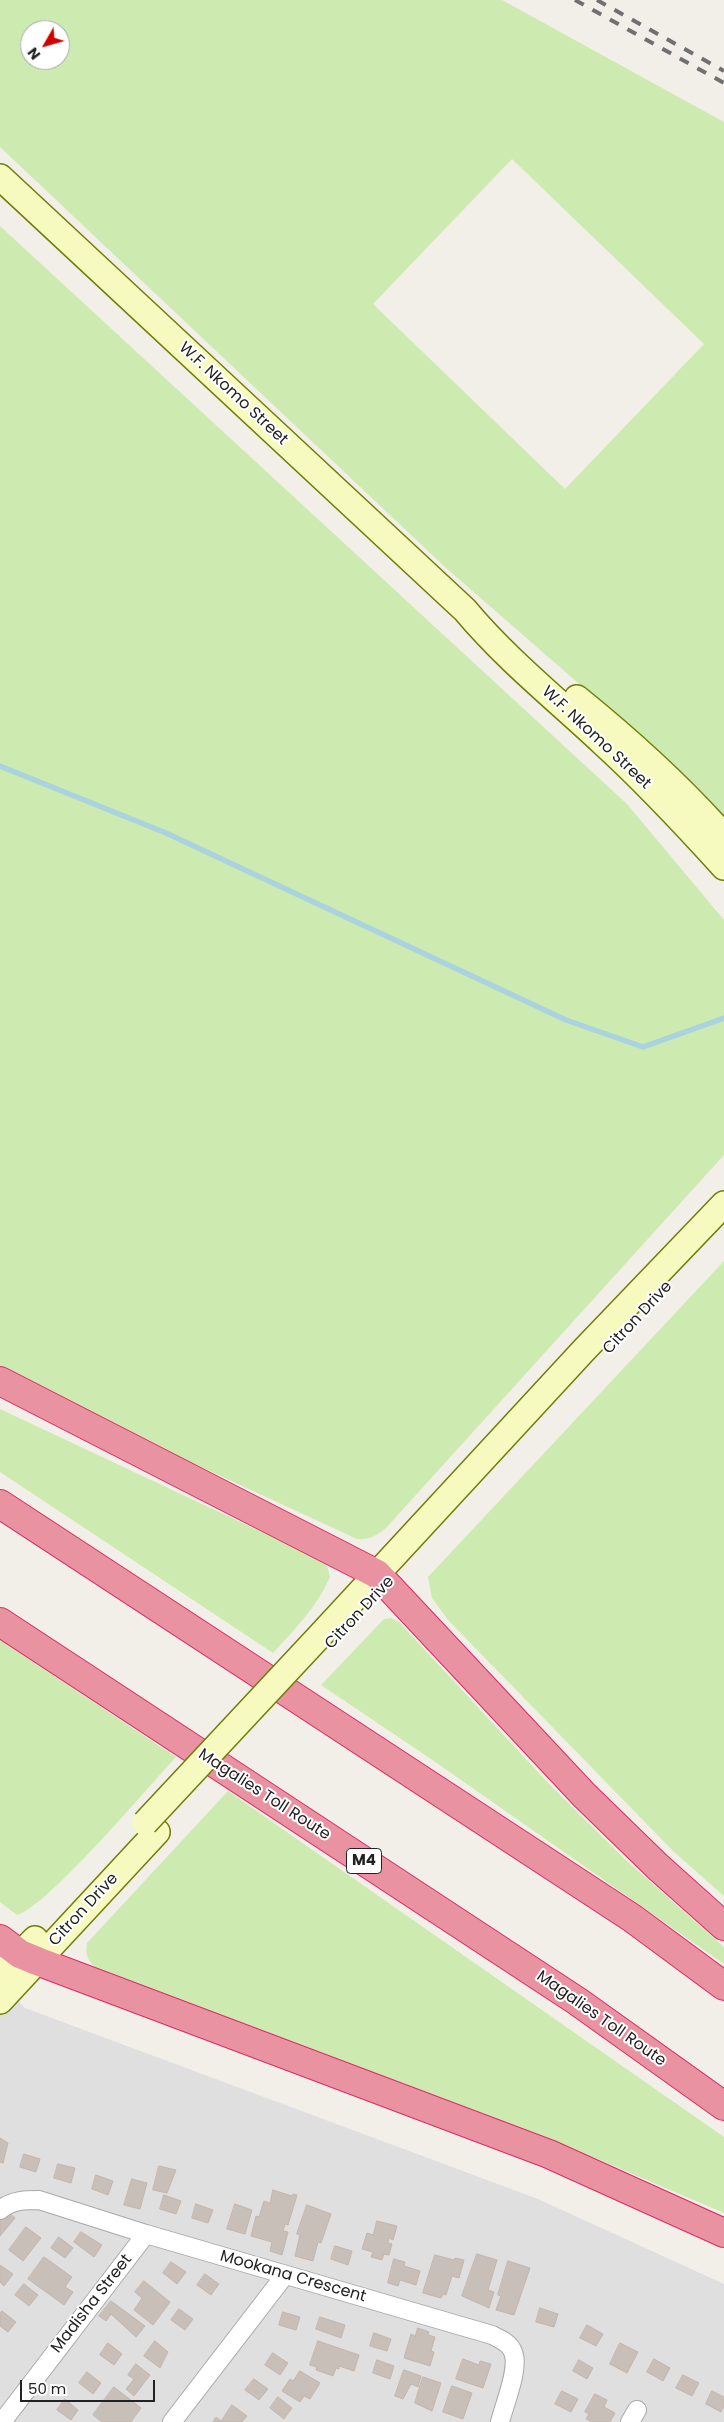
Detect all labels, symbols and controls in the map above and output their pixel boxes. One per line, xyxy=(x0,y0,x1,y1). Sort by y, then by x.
north arrow xyxy=(20,20,70,70)
text: N xyxy=(23,43,45,64)
street label: W.F. Nkomo Street xyxy=(174,338,292,450)
street label: W.F. Nkomo Street xyxy=(537,682,655,794)
street label: Citron Drive xyxy=(599,1277,677,1359)
street label: Citron Drive xyxy=(321,1572,399,1654)
street label: Magalies Toll Route xyxy=(194,1745,334,1845)
road number: M4 xyxy=(346,1848,382,1874)
street label: Citron Drive xyxy=(45,1869,123,1951)
street label: Magalies Toll Route xyxy=(533,1967,669,2071)
street label: Mookana Crescent xyxy=(218,2247,368,2307)
street label: Madisha Street xyxy=(48,2251,136,2357)
scale bar xyxy=(22,2370,158,2402)
text: 50 m xyxy=(28,2378,66,2399)

